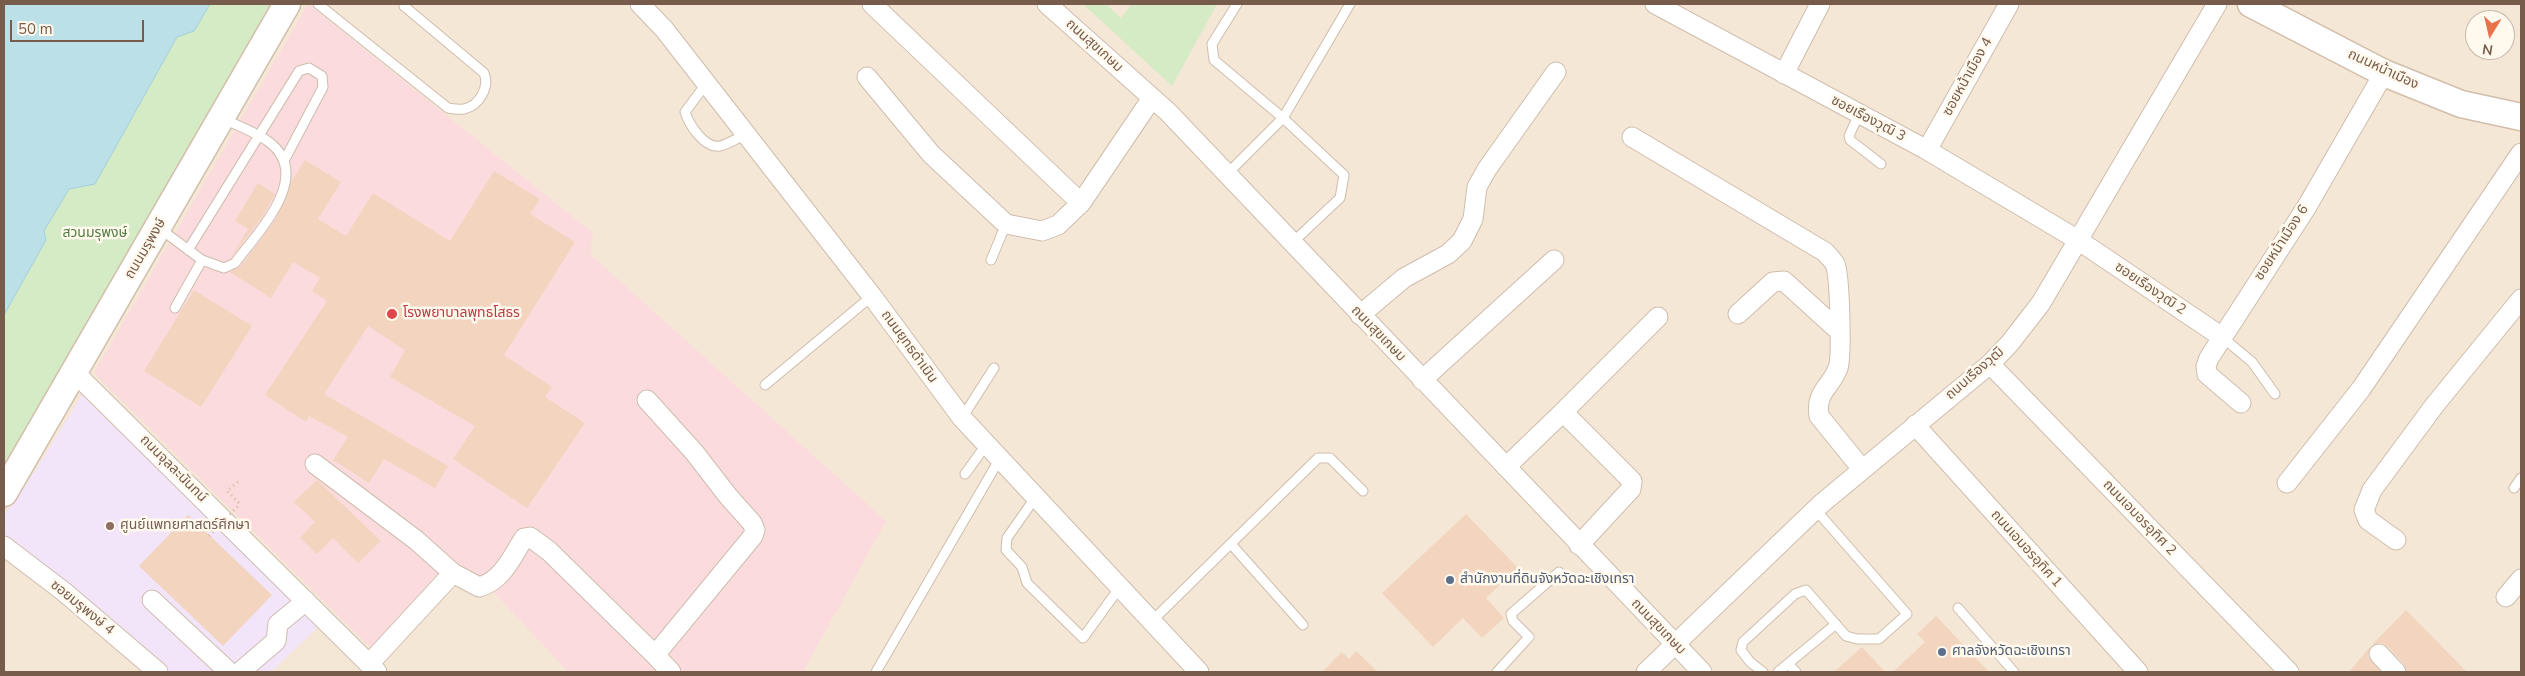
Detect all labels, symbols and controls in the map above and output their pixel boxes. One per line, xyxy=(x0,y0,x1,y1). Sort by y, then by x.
scale bar xyxy=(12,10,146,42)
north arrow xyxy=(2465,10,2515,60)
street label: ถนนสุขเกษม xyxy=(1062,16,1126,76)
text: 50 m xyxy=(18,19,53,39)
street label: ซอยหน้าเมือง 4 xyxy=(1940,35,1996,119)
text: N xyxy=(2481,39,2494,60)
street label: ถนนหน้าเมือง xyxy=(2345,46,2421,94)
street label: ซอยเรืองวุฒิ 3 xyxy=(1828,92,1908,146)
street label: ซอยหน้าเมือง 6 xyxy=(2251,202,2313,284)
street label: ถนนมรุพงษ์ xyxy=(122,216,170,282)
park label: สวนมรุพงษ์ xyxy=(62,226,128,242)
street label: ซอยเรืองวุฒิ 2 xyxy=(2111,259,2189,319)
street label: ถนนสุขเกษม xyxy=(1347,303,1409,365)
place label: โรงพยาบาลพุทธโสธร xyxy=(403,306,520,322)
marker: โรงพยาบาลพุทธโสธร xyxy=(385,307,399,321)
street label: ถนนยุทธดำเนิน xyxy=(877,307,941,387)
street label: ถนนเรืองวุฒิ xyxy=(1943,344,2007,404)
street label: ถนนจุลละนันทน์ xyxy=(136,432,210,506)
street label: ถนนเอมอรอุทิศ 2 xyxy=(2099,477,2179,559)
street label: ถนนเอมอรอุทิศ 1 xyxy=(1987,507,2065,591)
place label: ศูนย์แพทยศาสตร์ศึกษา xyxy=(120,518,250,534)
marker: ศูนย์แพทยศาสตร์ศึกษา xyxy=(104,520,116,532)
place label: สำนักงานที่ดินจังหวัดฉะเชิงเทรา xyxy=(1460,572,1634,588)
marker: สำนักงานที่ดินจังหวัดฉะเชิงเทรา xyxy=(1444,574,1456,586)
street label: ซอยมรุพงษ์ 4 xyxy=(46,577,118,639)
street label: ถนนสุขเกษม xyxy=(1627,596,1689,658)
place label: ศาลจังหวัดฉะเชิงเทรา xyxy=(1952,644,2071,660)
marker: ศาลจังหวัดฉะเชิงเทรา xyxy=(1936,646,1948,658)

